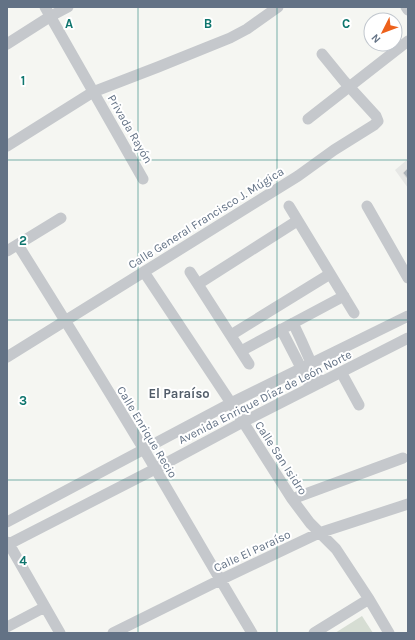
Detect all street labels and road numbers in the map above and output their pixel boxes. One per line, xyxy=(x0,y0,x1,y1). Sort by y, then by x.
street label: Privada Rayón xyxy=(105,92,155,166)
street label: Calle General Francisco J. Múgica xyxy=(126,164,286,272)
street label: Avenida Enrique Díaz de León Norte xyxy=(176,347,354,447)
street label: Calle Enrique Recio xyxy=(114,384,180,480)
street label: Calle San Isidro xyxy=(252,419,310,497)
street label: Calle El Paraíso xyxy=(211,527,293,575)

